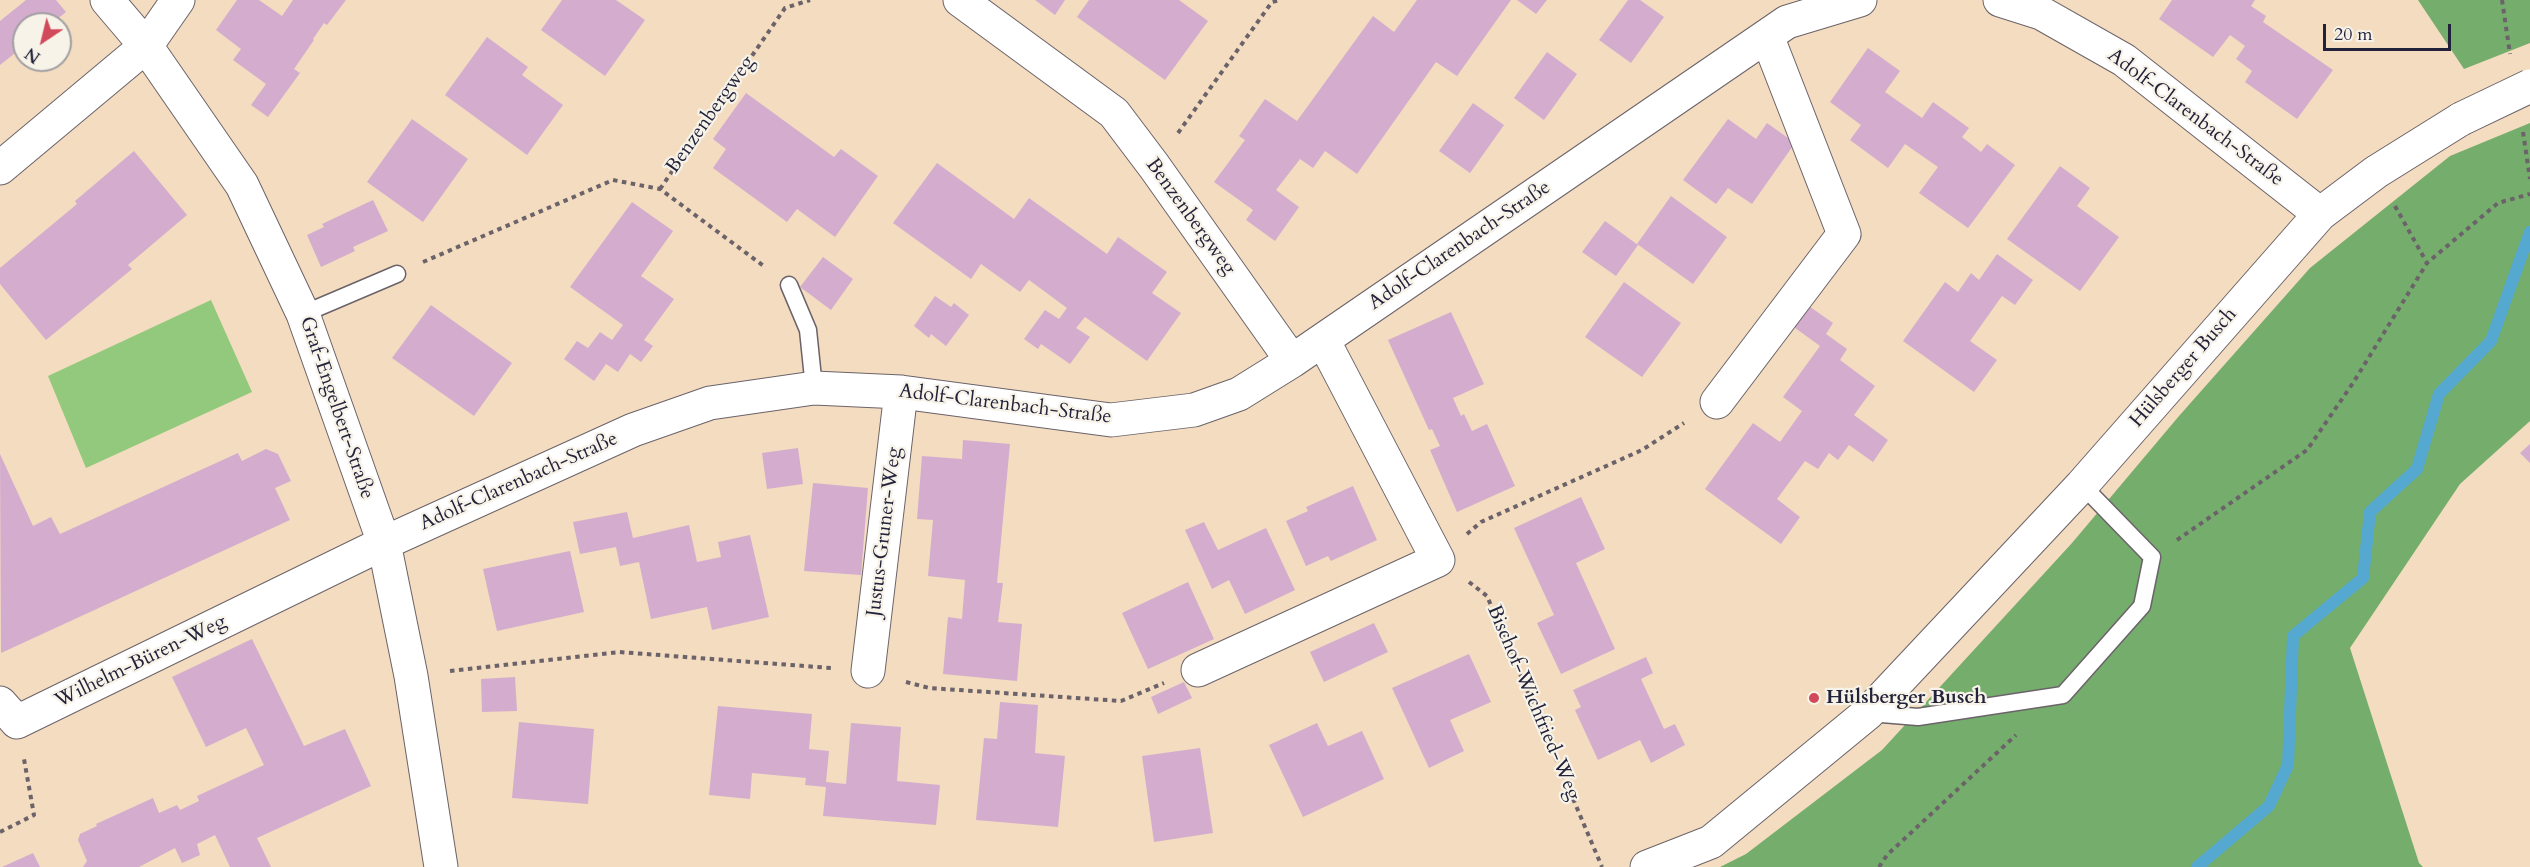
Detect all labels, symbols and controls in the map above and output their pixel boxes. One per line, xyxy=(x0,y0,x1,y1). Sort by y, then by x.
north arrow xyxy=(12,12,72,72)
scale bar xyxy=(2326,12,2454,50)
text: 20 m xyxy=(2334,22,2373,47)
text: N xyxy=(21,42,45,68)
street label: Adolf-Clarenbach-Straße xyxy=(2102,44,2288,192)
street label: Benzenbergweg xyxy=(662,52,760,178)
street label: Benzenbergweg xyxy=(1140,154,1240,280)
street label: Adolf-Clarenbach-Straße xyxy=(1364,176,1556,316)
street label: Hülsberger Busch xyxy=(2125,303,2243,433)
street label: Graf-Engelbert-Straße xyxy=(293,314,379,502)
street label: Adolf-Clarenbach-Straße xyxy=(897,380,1113,430)
street label: Adolf-Clarenbach-Straße xyxy=(416,427,622,537)
street label: Justus-Gruner-Weg xyxy=(863,446,907,618)
street label: Bischof-Wichfried-Weg xyxy=(1481,602,1585,804)
street label: Wilhelm-Büren-Weg xyxy=(52,610,230,714)
place label: Hülsberger Busch xyxy=(1826,686,1986,710)
marker: Hülsberger Busch xyxy=(1807,691,1821,705)

